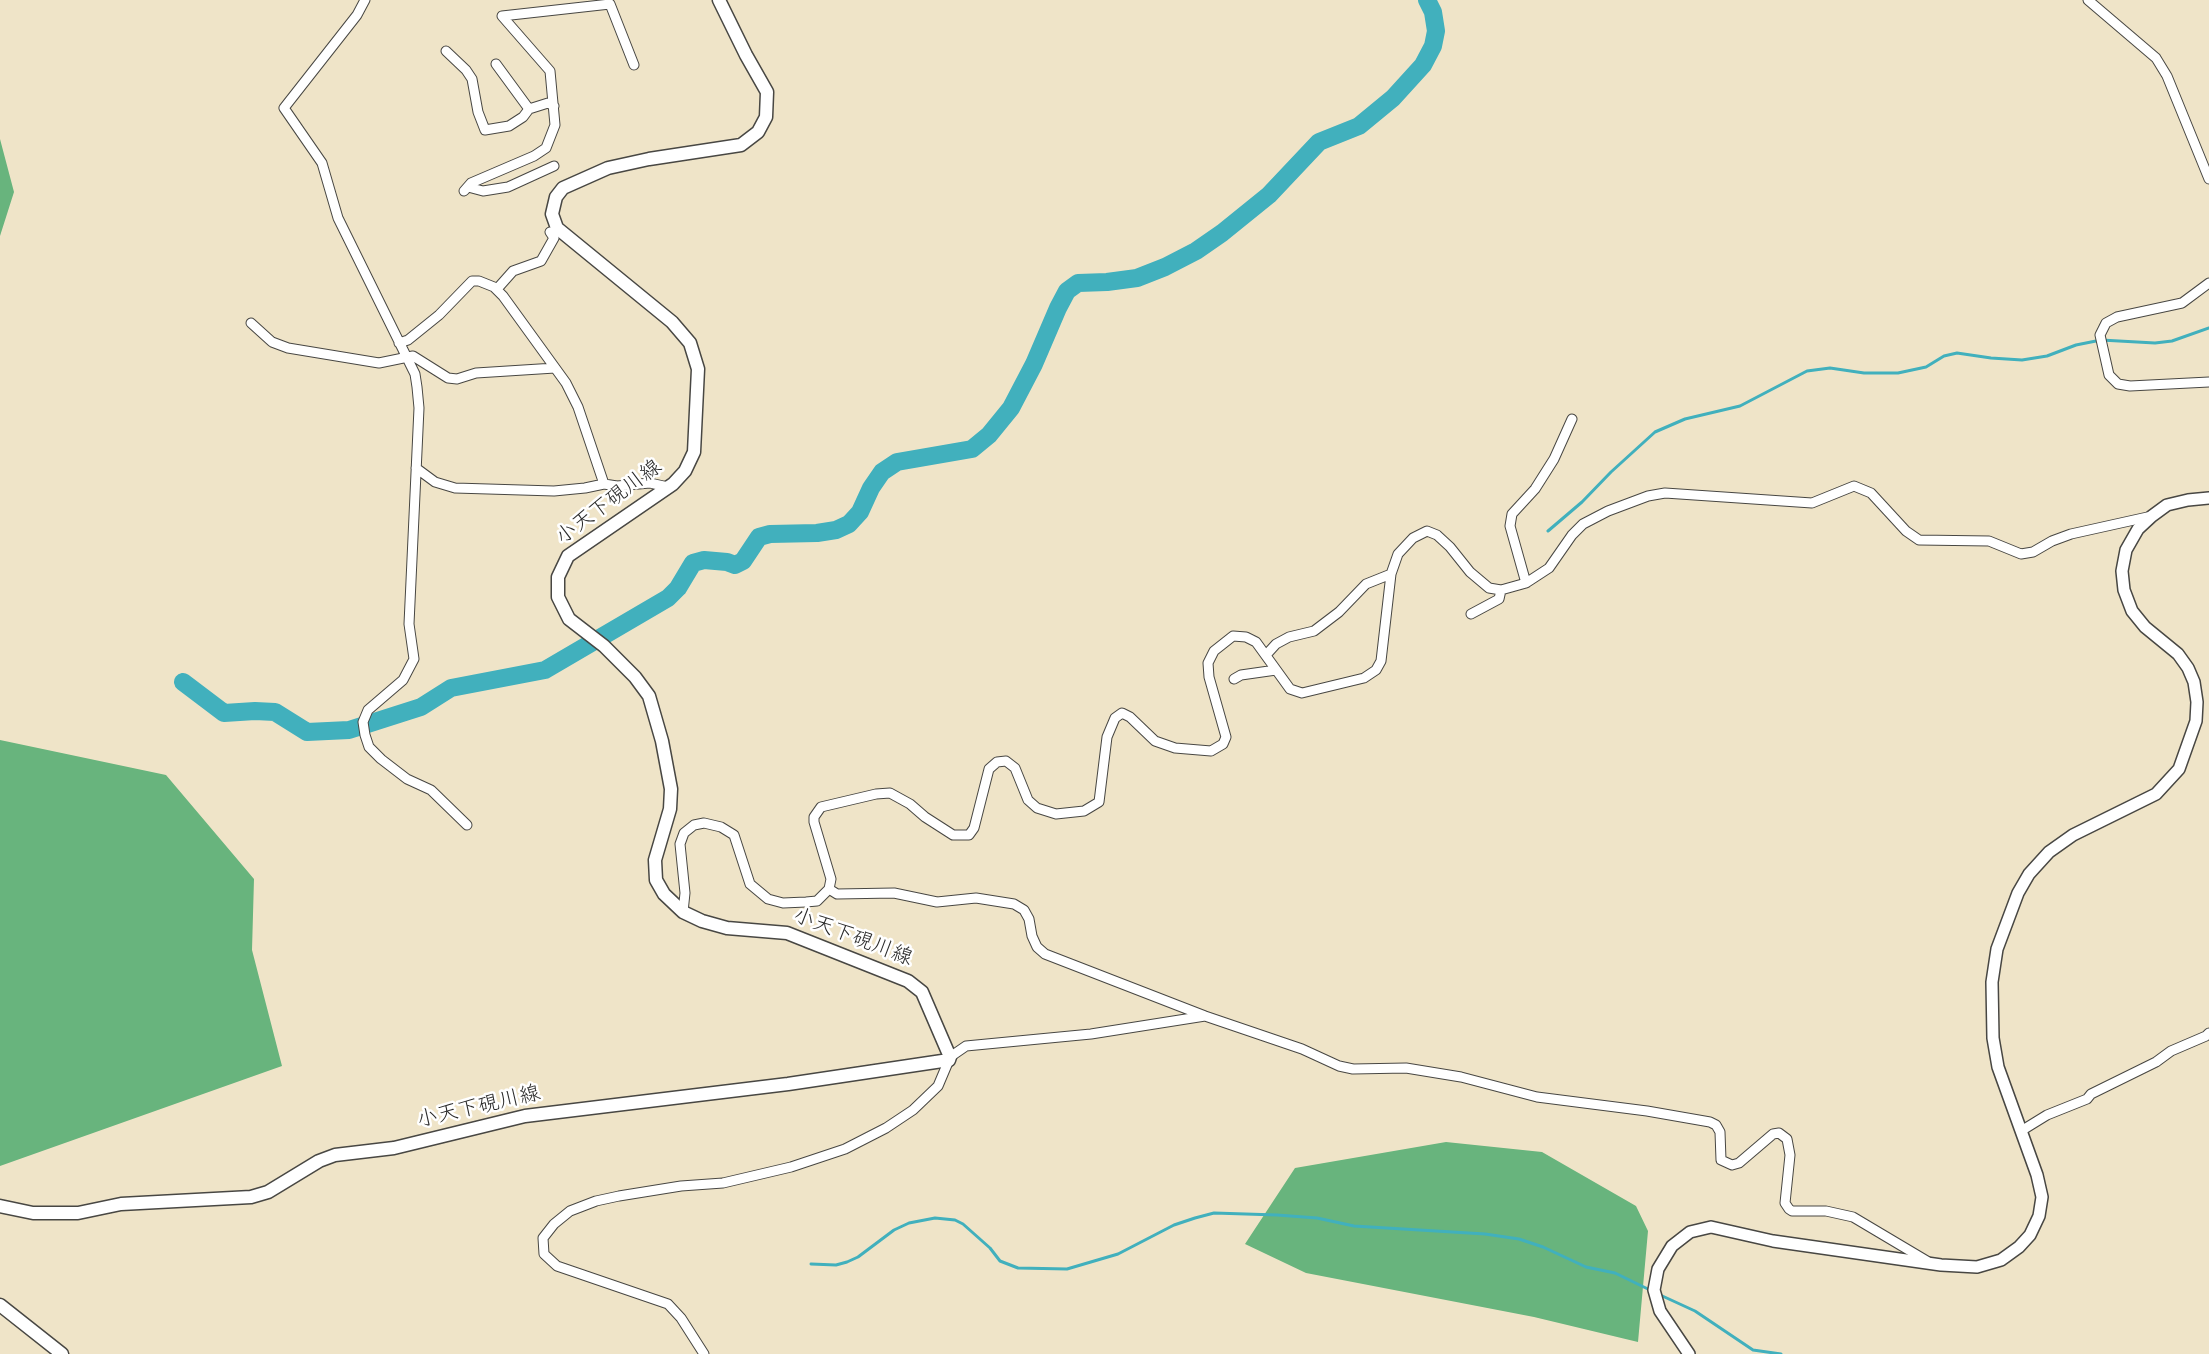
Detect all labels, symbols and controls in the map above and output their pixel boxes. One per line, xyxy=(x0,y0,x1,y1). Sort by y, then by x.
street label: 小天下硯川線 xyxy=(552,456,668,552)
street label: 小天下硯川線 xyxy=(789,905,915,973)
street label: 小天下硯川線 xyxy=(415,1083,543,1135)

